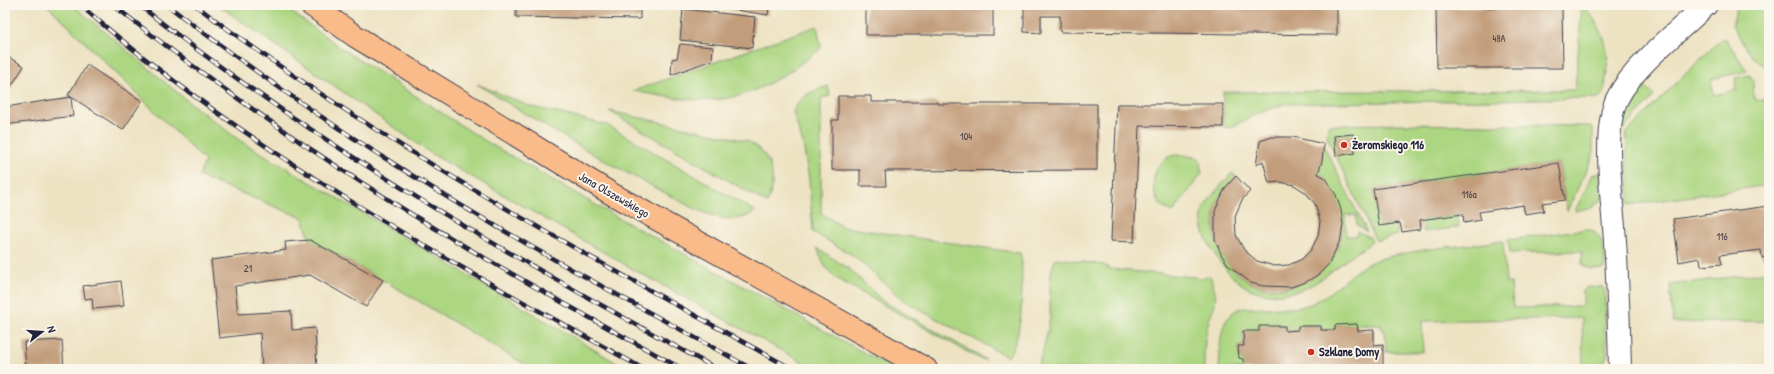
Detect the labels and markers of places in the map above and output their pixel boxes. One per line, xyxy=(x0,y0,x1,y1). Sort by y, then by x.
place label: Żeromskiego 116 xyxy=(1352,136,1424,154)
marker: Żeromskiego 116 xyxy=(1339,140,1349,150)
place label: Szklane Domy xyxy=(1319,343,1379,361)
marker: Szklane Domy xyxy=(1306,347,1316,357)

